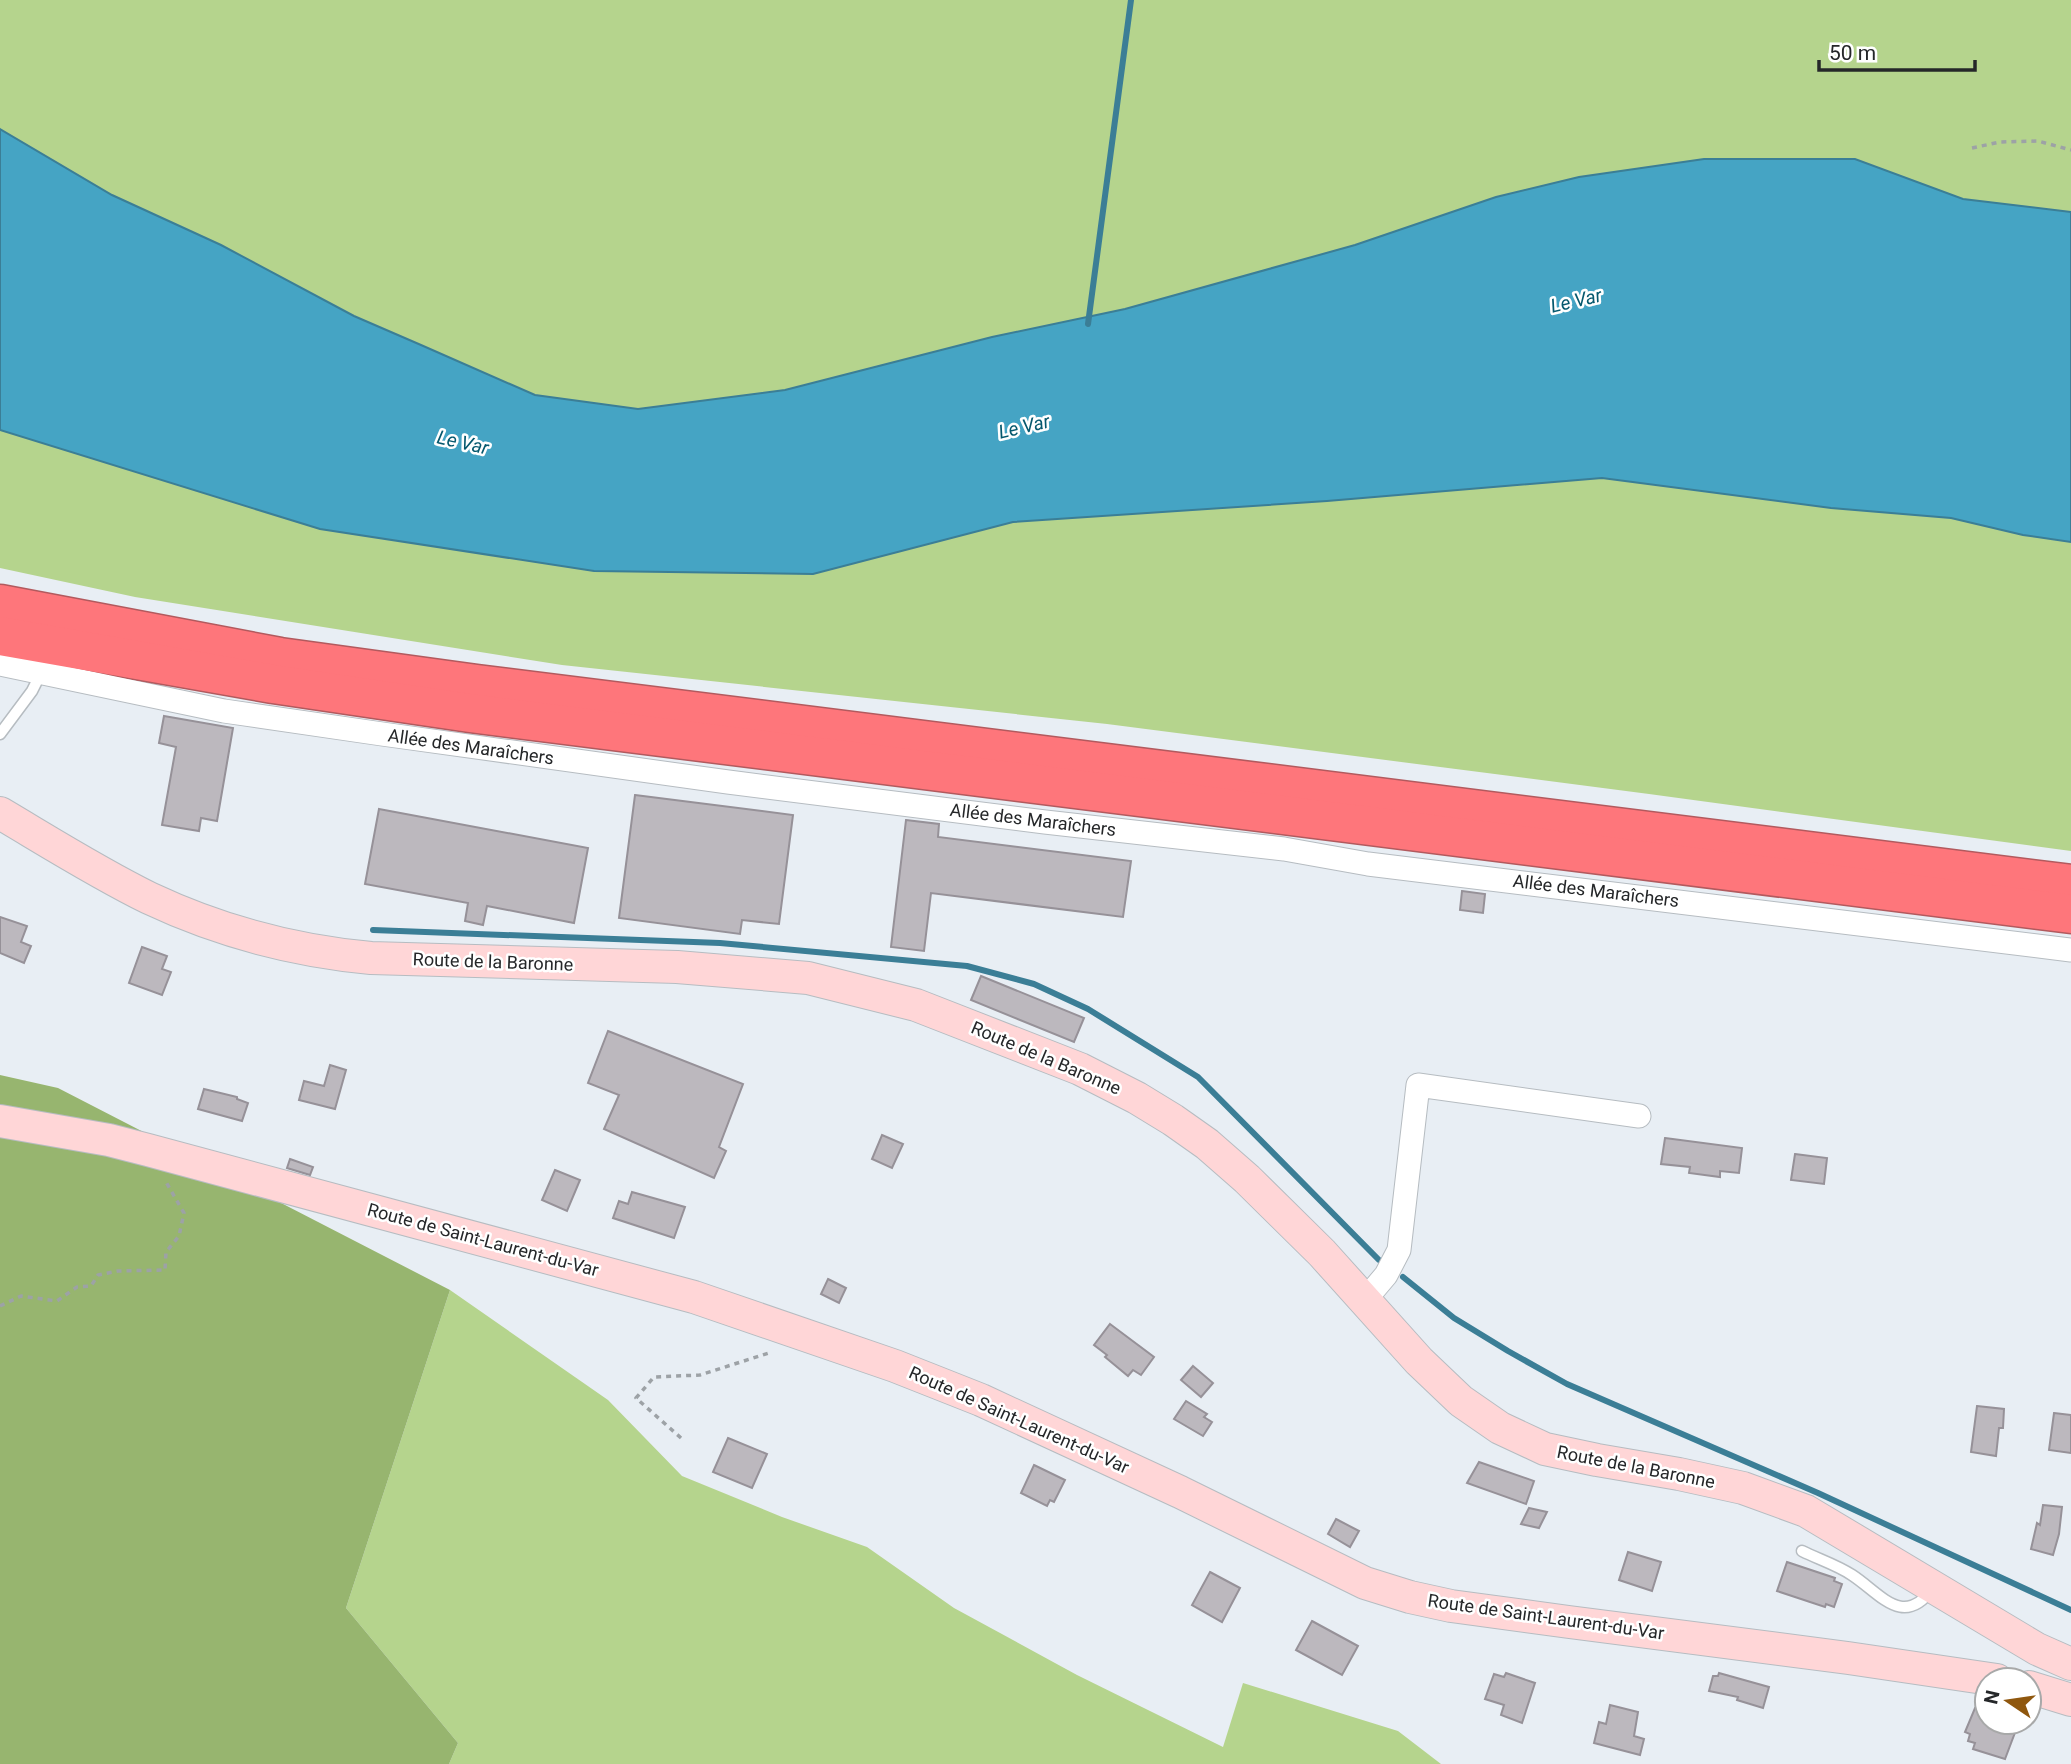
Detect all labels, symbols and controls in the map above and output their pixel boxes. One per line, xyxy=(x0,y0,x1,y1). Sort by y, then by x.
scale bar xyxy=(1819,28,1975,72)
text: 50 m xyxy=(1829,41,1876,65)
water label: Le Var xyxy=(1548,283,1605,318)
water label: Le Var xyxy=(996,409,1053,444)
water label: Le Var xyxy=(435,425,492,460)
street label: Allée des Maraîchers xyxy=(387,724,555,769)
street label: Allée des Maraîchers xyxy=(949,799,1117,840)
street label: Allée des Maraîchers xyxy=(1512,870,1680,911)
street label: Route de la Baronne xyxy=(412,948,574,975)
street label: Route de la Baronne xyxy=(968,1016,1124,1099)
street label: Route de Saint-Laurent-du-Var xyxy=(365,1198,601,1281)
street label: Route de Saint-Laurent-du-Var xyxy=(906,1361,1133,1478)
street label: Route de la Baronne xyxy=(1555,1441,1717,1492)
street label: Route de Saint-Laurent-du-Var xyxy=(1426,1589,1666,1644)
north arrow xyxy=(1973,1666,2043,1736)
text: N xyxy=(1979,1688,2005,1706)

